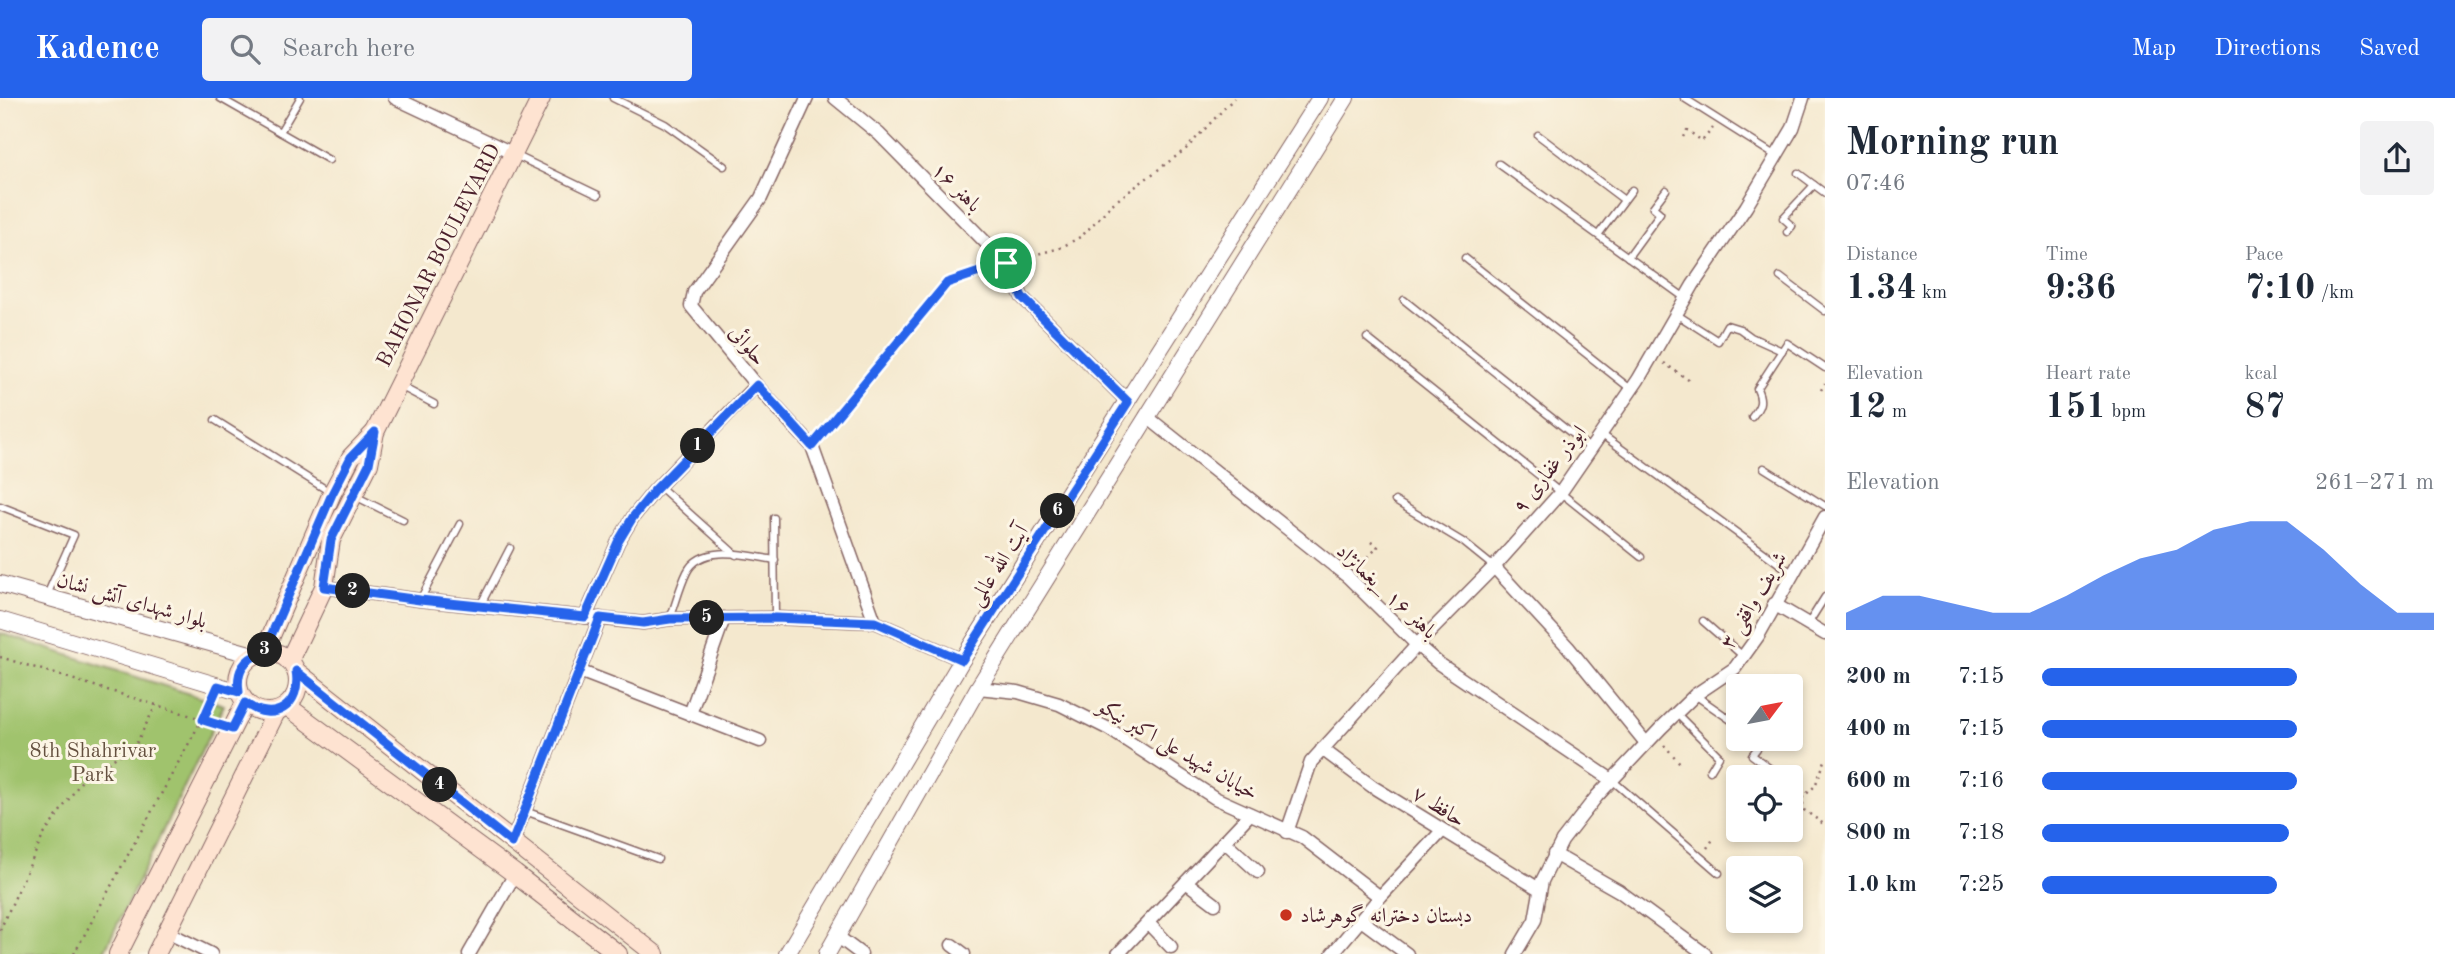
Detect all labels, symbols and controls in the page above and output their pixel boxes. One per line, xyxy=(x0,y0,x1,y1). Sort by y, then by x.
search box xyxy=(202,18,692,81)
icon: search xyxy=(226,30,264,68)
text: Kadence xyxy=(35,33,160,66)
text: Search here xyxy=(282,36,415,62)
text: Map xyxy=(2132,37,2176,61)
text: Directions xyxy=(2214,37,2321,61)
text: Saved xyxy=(2359,37,2420,61)
button: share xyxy=(2360,121,2434,195)
text: Morning run xyxy=(1846,125,2059,163)
street label: BAHONAR BOULEVARD xyxy=(374,141,505,371)
street label: باهنر ۱۶ xyxy=(926,159,985,218)
text: 07:46 xyxy=(1846,172,1906,195)
pin xyxy=(976,233,1036,293)
icon: arrive xyxy=(987,244,1025,282)
text: Distance xyxy=(1846,246,1918,265)
text: Time xyxy=(2045,246,2088,265)
text: Pace xyxy=(2245,246,2283,265)
text: 1.34 xyxy=(1846,271,1917,306)
text: 9:36 xyxy=(2045,271,2116,306)
text: 7:10 xyxy=(2245,271,2315,306)
text: km xyxy=(1917,284,1947,303)
text: /km xyxy=(2315,284,2354,303)
street label: حلوائی xyxy=(724,321,771,370)
text: Elevation xyxy=(1846,365,1923,384)
text: Heart rate xyxy=(2045,365,2131,384)
text: kcal xyxy=(2245,365,2277,384)
text: 12 xyxy=(1846,390,1887,425)
text: 151 xyxy=(2045,390,2106,425)
text: 87 xyxy=(2245,390,2285,425)
text: m xyxy=(1887,403,1907,422)
text: bpm xyxy=(2106,403,2146,422)
street label: ابوذر غفاری ۹ xyxy=(1510,422,1592,518)
pin: 1 xyxy=(680,428,716,464)
text: 1 xyxy=(692,436,703,455)
text: Elevation xyxy=(1846,471,1940,494)
text: 261–271 m xyxy=(2315,471,2434,494)
pin: 6 xyxy=(1040,494,1076,528)
text: 6 xyxy=(1052,501,1063,520)
street label: آیت الله عالمی xyxy=(959,515,1036,611)
street label: باهنر ۱۶ _یغمانژاد xyxy=(1331,541,1440,644)
street label: شریف واقفی ۳ xyxy=(1717,549,1794,654)
street label: بلوار شهدای آتش نشان xyxy=(54,566,210,635)
pin: 2 xyxy=(336,574,370,608)
text: 2 xyxy=(347,581,358,600)
pin: 5 xyxy=(690,601,724,636)
text: 5 xyxy=(701,608,712,627)
pin: 3 xyxy=(247,632,282,668)
text: 3 xyxy=(259,640,270,659)
text: 200 m xyxy=(1846,665,1911,688)
text: 7:15 xyxy=(1958,665,2004,688)
north arrow xyxy=(1726,674,1802,751)
map controls xyxy=(1726,674,1803,933)
street label: خیابان شهید علی اکبر نیکو xyxy=(1090,693,1262,808)
text: 400 m xyxy=(1846,717,1911,740)
text: 7:15 xyxy=(1958,717,2004,740)
park label: 8th Shahrivar Park xyxy=(30,741,157,786)
button: locate xyxy=(1726,765,1803,842)
pin: 4 xyxy=(422,768,458,802)
text: 600 m xyxy=(1846,769,1911,792)
text: 7:16 xyxy=(1958,769,2004,792)
text: 4 xyxy=(434,775,445,794)
street label: حافظ ۷ xyxy=(1408,782,1469,831)
text: 800 m xyxy=(1846,821,1911,844)
text: 7:18 xyxy=(1958,821,2004,844)
button: layers xyxy=(1726,856,1803,933)
text: 1.0 km xyxy=(1846,873,1917,896)
text: 7:25 xyxy=(1958,873,2004,896)
place label: دبستان دخترانه گوهرشاد xyxy=(1300,903,1472,928)
marker: دبستان دخترانه گوهرشاد xyxy=(1278,907,1294,923)

